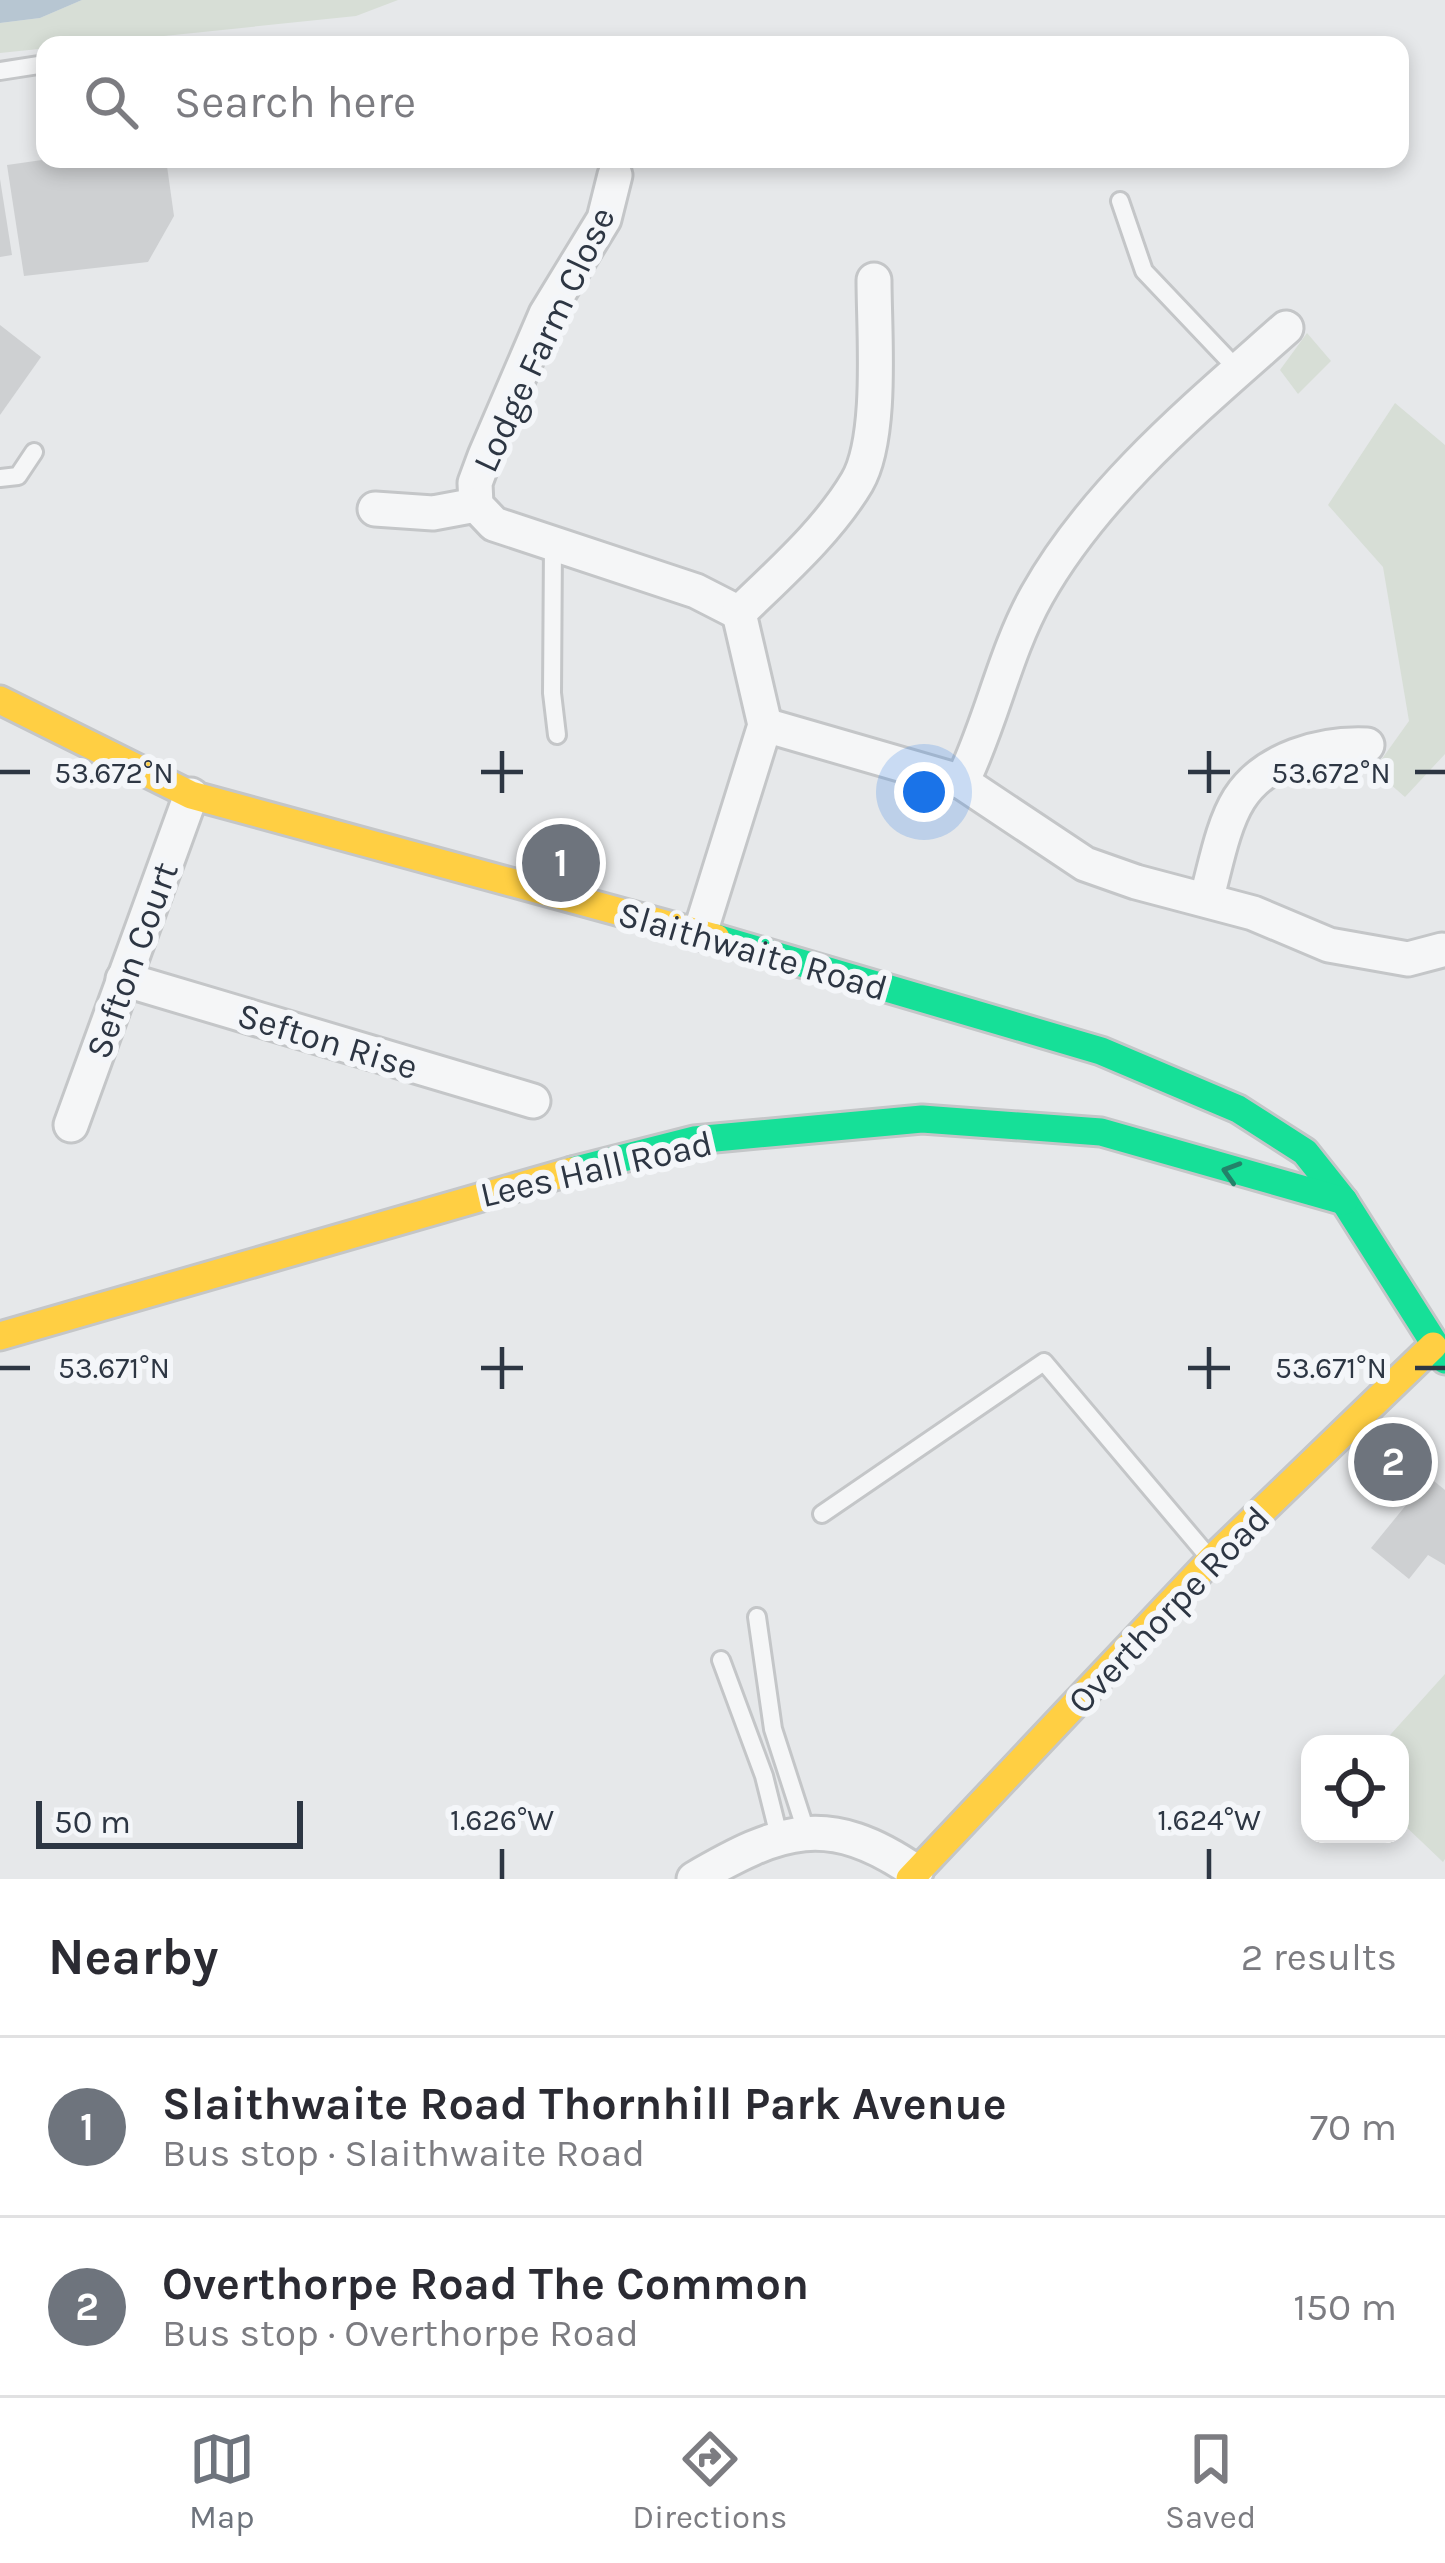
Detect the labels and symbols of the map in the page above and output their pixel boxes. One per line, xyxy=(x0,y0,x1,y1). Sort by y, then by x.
street label: Lodge Farm Close xyxy=(464,200,624,479)
text: 53.672°N xyxy=(54,755,174,791)
text: 53.672°N xyxy=(1271,755,1391,791)
your location xyxy=(894,762,954,822)
pin: 1 xyxy=(522,818,600,908)
street label: Sefton Court xyxy=(77,856,187,1064)
street label: Slaithwaite Road xyxy=(613,892,892,1009)
street label: Sefton Rise xyxy=(233,994,423,1088)
street label: Lees Hall Road xyxy=(476,1122,716,1216)
one-way arrow xyxy=(1221,1161,1242,1186)
text: 53.671°N xyxy=(58,1350,170,1386)
text: 53.671°N xyxy=(1275,1350,1387,1386)
pin: 2 xyxy=(1354,1417,1432,1507)
street label: Overthorpe Road xyxy=(1059,1497,1278,1722)
scale bar xyxy=(36,1795,303,1848)
text: 1.626°W xyxy=(450,1802,554,1838)
text: 1.624°W xyxy=(1157,1802,1261,1838)

